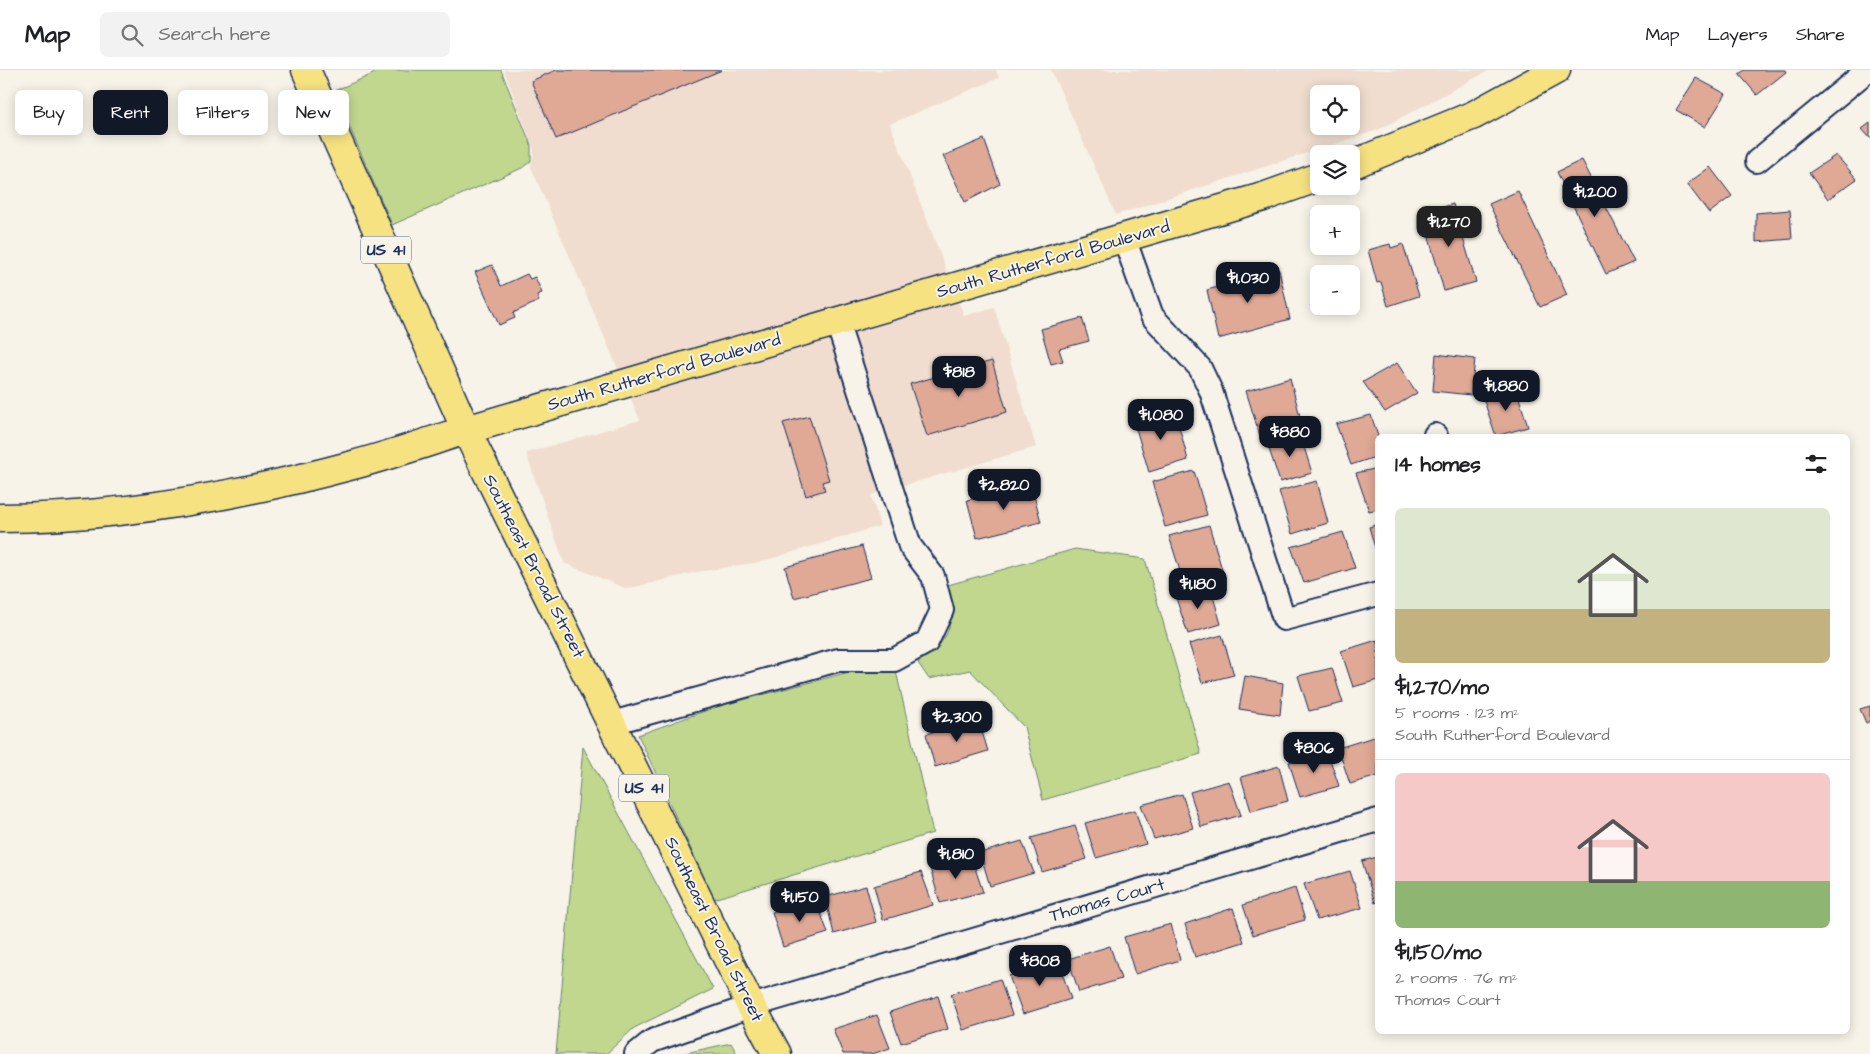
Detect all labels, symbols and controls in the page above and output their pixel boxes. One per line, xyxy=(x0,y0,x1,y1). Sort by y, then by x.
search box xyxy=(100,12,450,57)
text: Map xyxy=(25,18,70,52)
icon: search xyxy=(118,21,146,49)
text: Search here xyxy=(158,21,271,48)
text: Map xyxy=(1645,22,1679,47)
text: Layers xyxy=(1707,22,1768,47)
text: Share xyxy=(1796,22,1845,47)
map controls xyxy=(1310,85,1360,315)
button: locate xyxy=(1310,85,1360,135)
chip: Buy xyxy=(15,90,83,135)
chip: Rent xyxy=(93,90,168,135)
chip: Filters xyxy=(178,90,268,135)
chip: New xyxy=(278,90,349,135)
button: layers xyxy=(1310,145,1360,195)
pin: $1,200 xyxy=(1554,176,1636,218)
text: $1,200 xyxy=(1573,181,1617,203)
button: + xyxy=(1310,205,1360,255)
pin: $1,270 xyxy=(1408,206,1490,248)
text: $1,270 xyxy=(1428,211,1470,233)
street label: South Rutherford Boulevard xyxy=(933,214,1173,304)
road number: US 41 xyxy=(361,236,411,264)
pin: $1,030 xyxy=(1207,262,1289,304)
button: − xyxy=(1310,265,1360,315)
text: $1,030 xyxy=(1227,267,1269,289)
street label: South Rutherford Boulevard xyxy=(544,327,784,417)
pin: $818 xyxy=(929,356,989,398)
text: $818 xyxy=(943,361,975,383)
pin: $1,880 xyxy=(1465,370,1547,412)
text: $1,880 xyxy=(1484,375,1528,397)
pin: $1,080 xyxy=(1120,398,1202,441)
text: $1,080 xyxy=(1139,404,1183,426)
pin: $880 xyxy=(1260,416,1320,458)
text: $880 xyxy=(1270,421,1310,443)
text: 14 homes xyxy=(1395,450,1481,479)
icon: filters xyxy=(1802,450,1830,478)
pin: $2,820 xyxy=(963,468,1045,511)
street label: Southeast Broad Street xyxy=(477,470,592,663)
text: $2,820 xyxy=(979,474,1029,496)
icon: home xyxy=(1568,540,1658,630)
pin: $1,180 xyxy=(1157,568,1239,610)
text: $1,180 xyxy=(1180,573,1216,595)
text: $1,270/mo xyxy=(1395,673,1489,702)
pin: $2,300 xyxy=(916,700,998,743)
text: 5 rooms · 123 m² xyxy=(1395,702,1519,724)
text: $2,300 xyxy=(932,706,982,728)
text: South Rutherford Boulevard xyxy=(1395,724,1610,746)
pin: $806 xyxy=(1284,732,1344,774)
text: $806 xyxy=(1294,737,1334,759)
road number: US 41 xyxy=(619,774,669,801)
icon: home xyxy=(1568,806,1658,896)
street label: Southeast Broad Street xyxy=(658,832,770,1027)
pin: $1,810 xyxy=(915,838,997,880)
text: $1,810 xyxy=(938,843,974,865)
street label: Thomas Court xyxy=(1046,871,1168,928)
pin: $1,150 xyxy=(759,880,841,923)
text: $1,150 xyxy=(781,886,819,908)
text: $1,150/mo xyxy=(1395,938,1482,967)
pin: $808 xyxy=(1010,944,1070,987)
text: $808 xyxy=(1020,950,1060,972)
text: 2 rooms · 76 m² xyxy=(1395,967,1518,989)
text: Thomas Court xyxy=(1395,989,1501,1011)

